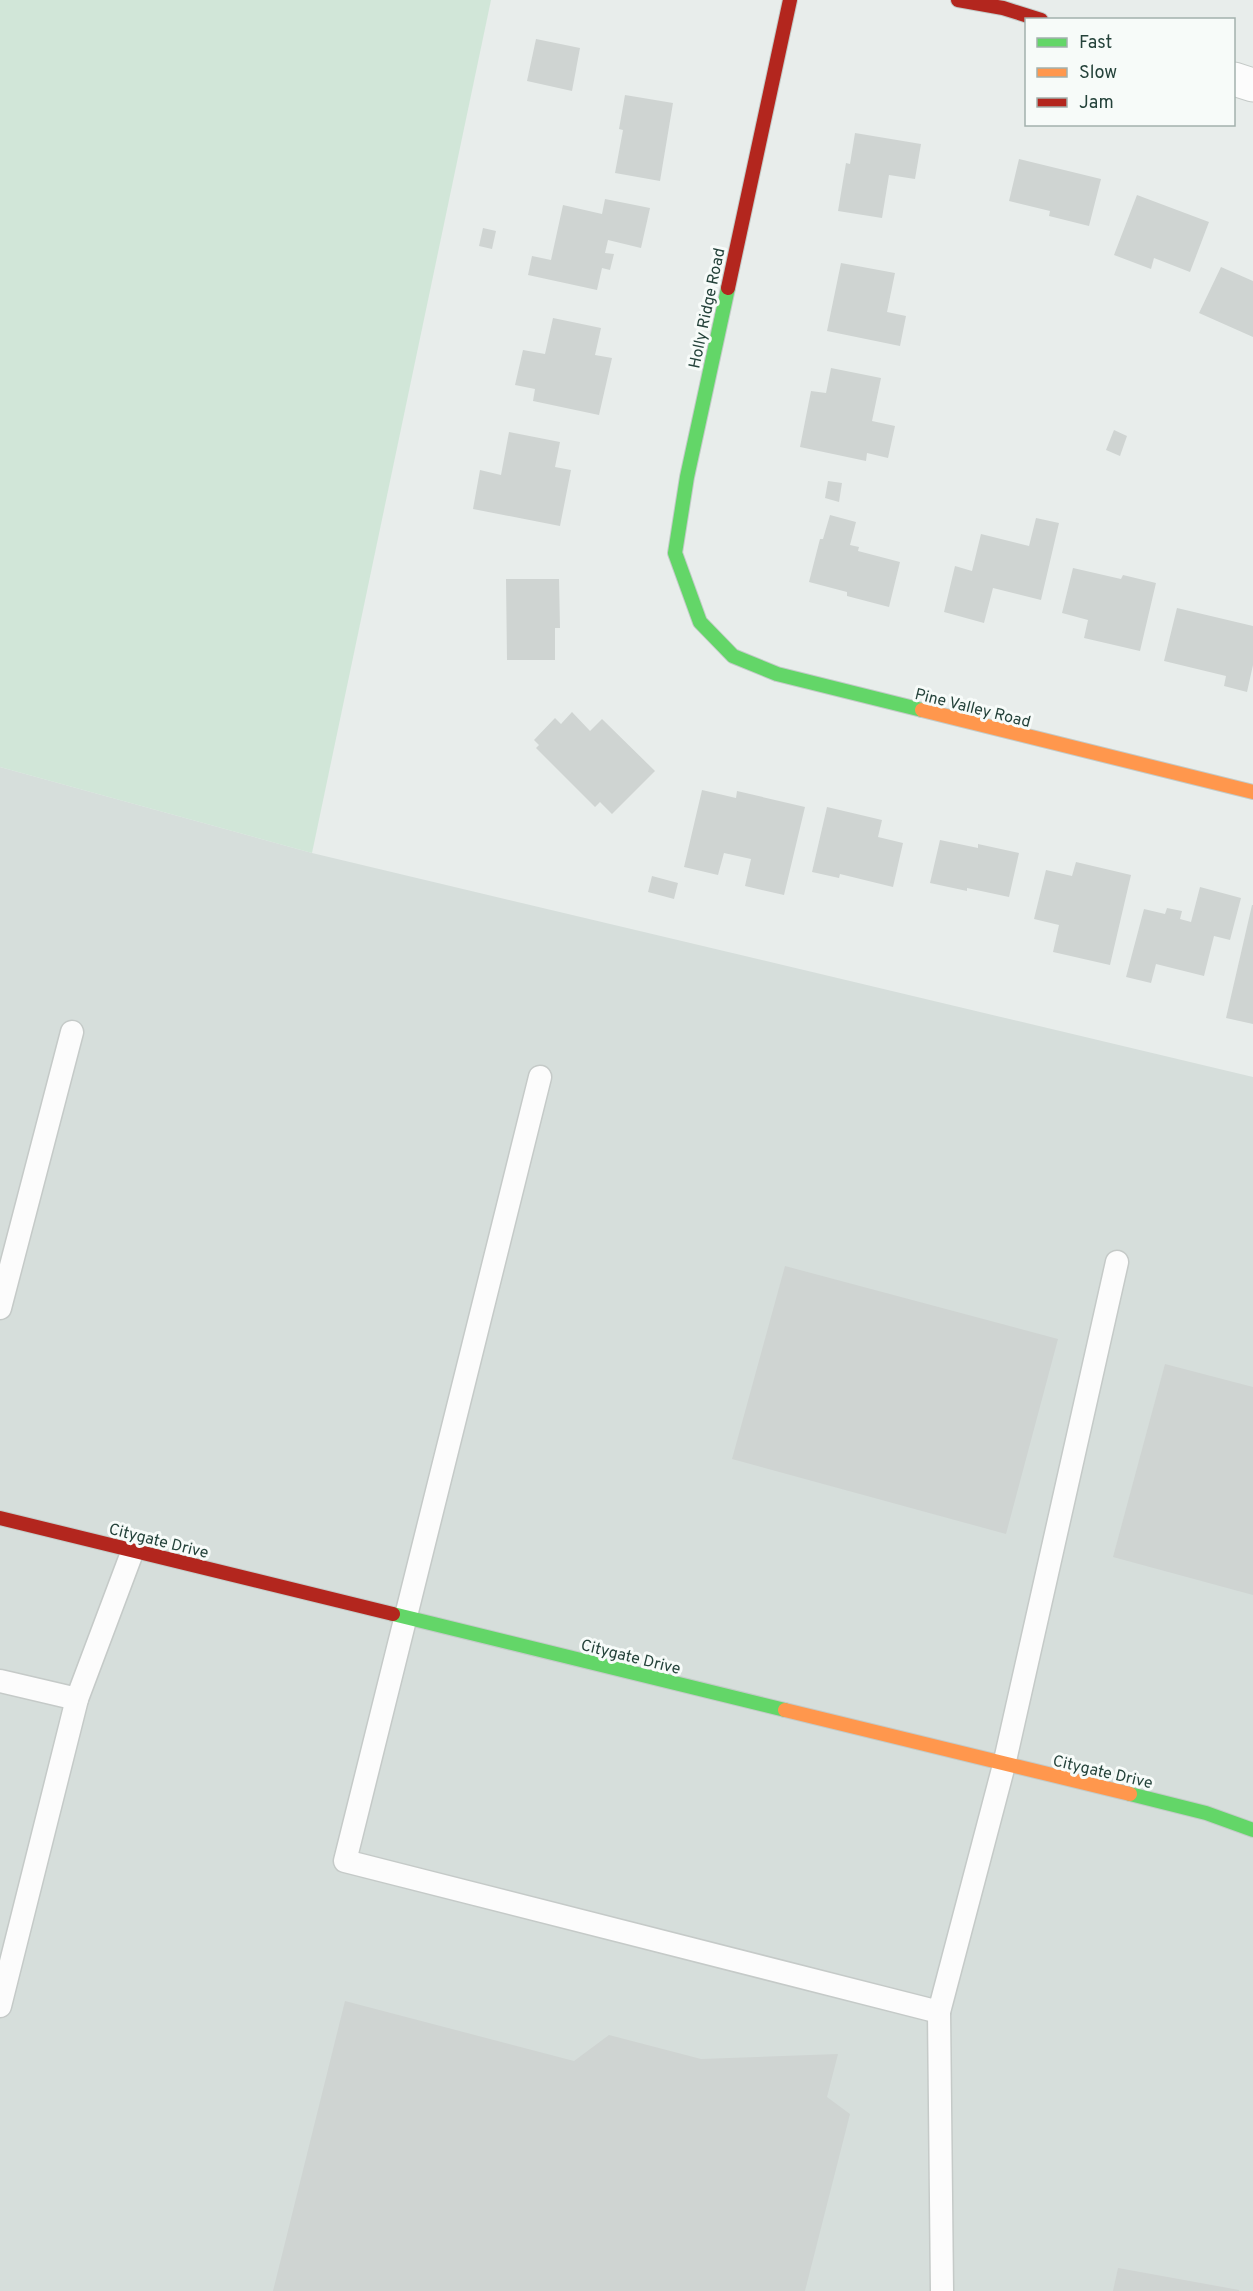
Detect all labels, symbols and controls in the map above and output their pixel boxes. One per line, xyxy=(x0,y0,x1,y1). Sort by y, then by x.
legend xyxy=(1025,18,1235,126)
text: Fast xyxy=(1079,32,1112,55)
text: Slow xyxy=(1079,62,1117,85)
text: Jam xyxy=(1079,92,1114,115)
street label: Holly Ridge Road xyxy=(685,246,731,371)
street label: Pine Valley Road xyxy=(912,685,1033,733)
street label: Citygate Drive xyxy=(107,1520,210,1564)
street label: Citygate Drive xyxy=(579,1636,682,1680)
street label: Citygate Drive xyxy=(1051,1752,1155,1794)

